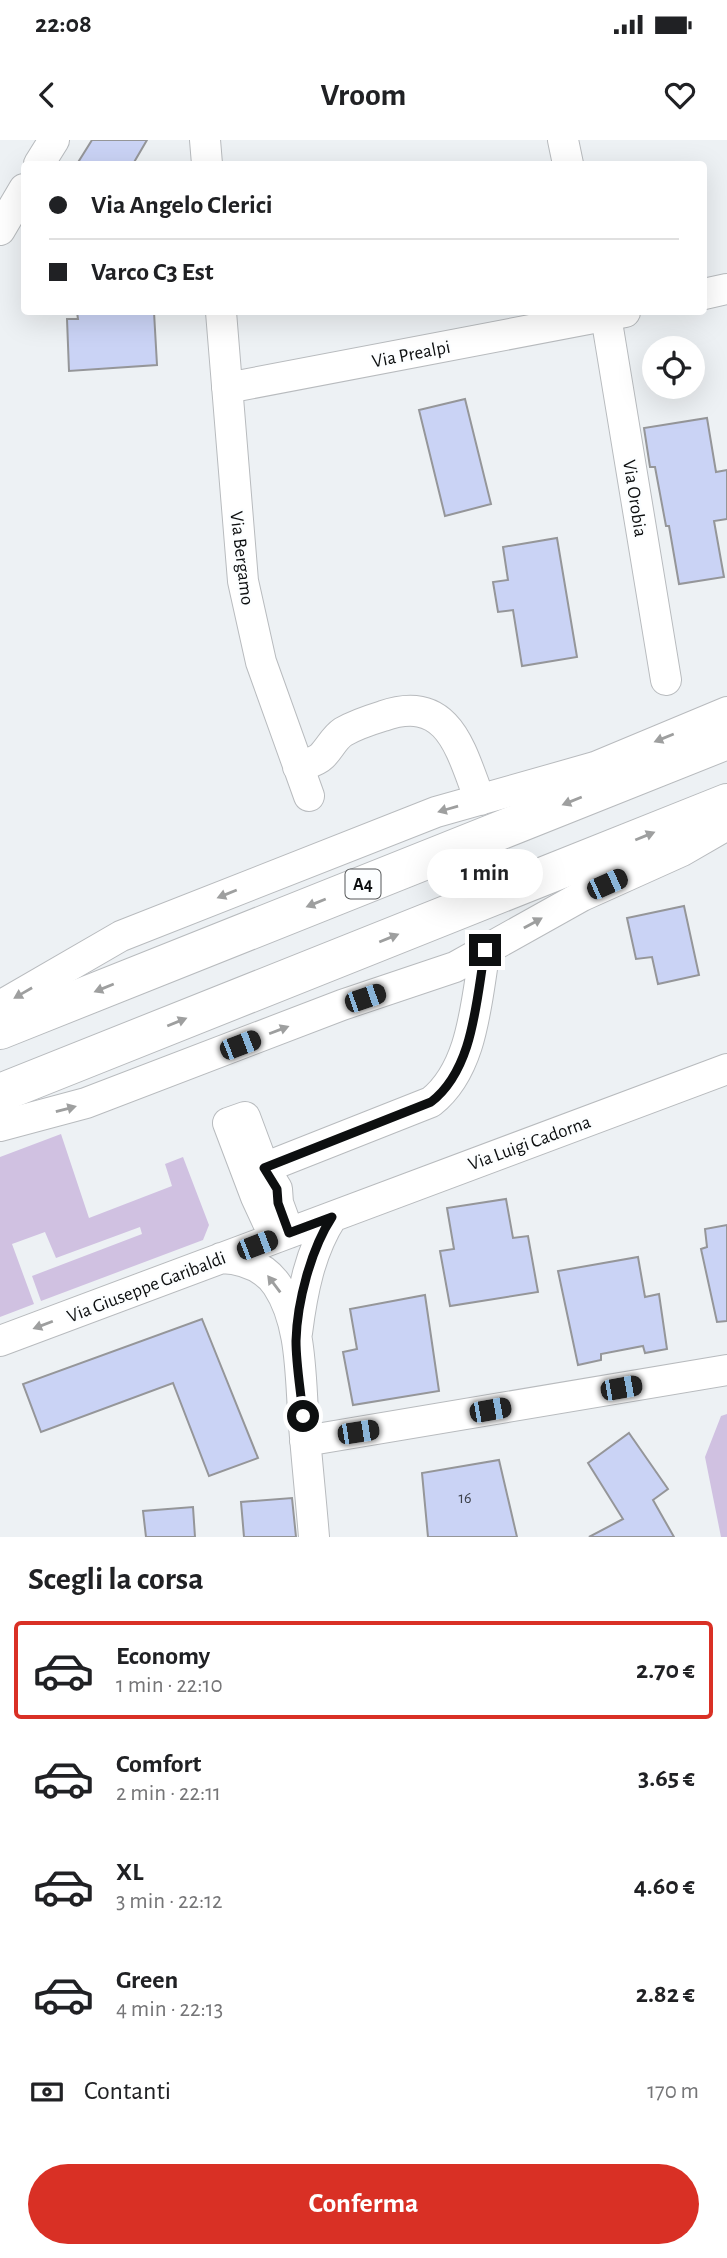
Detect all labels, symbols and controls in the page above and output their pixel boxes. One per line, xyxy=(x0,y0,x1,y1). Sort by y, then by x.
text: 22:08 xyxy=(35,11,92,37)
icon: back xyxy=(28,76,66,114)
icon: heart xyxy=(661,76,699,114)
text: Vroom xyxy=(321,79,406,111)
text: Via Angelo Clerici xyxy=(91,192,273,218)
text: Varco C3 Est xyxy=(91,259,214,285)
map controls xyxy=(642,336,705,399)
button: locate xyxy=(642,336,705,399)
street label: Via Prealpi xyxy=(370,338,452,371)
street label: Via Orobia xyxy=(619,458,650,538)
street label: Via Bergamo xyxy=(226,510,257,606)
one-way arrow xyxy=(653,733,674,744)
one-way arrow xyxy=(562,796,583,807)
one-way arrow xyxy=(437,804,459,815)
one-way arrow xyxy=(635,830,656,841)
callout: 1 min xyxy=(427,848,543,898)
text: 1 min xyxy=(461,862,509,885)
car xyxy=(584,866,631,902)
road number: A4 xyxy=(346,870,380,898)
one-way arrow xyxy=(217,888,238,899)
one-way arrow xyxy=(305,898,326,909)
one-way arrow xyxy=(524,917,543,929)
one-way arrow xyxy=(378,933,399,944)
route end xyxy=(469,934,501,966)
car xyxy=(342,981,389,1015)
one-way arrow xyxy=(94,983,115,994)
one-way arrow xyxy=(14,987,33,1000)
one-way arrow xyxy=(167,1017,188,1028)
one-way arrow xyxy=(269,1024,290,1035)
car xyxy=(217,1028,264,1062)
one-way arrow xyxy=(55,1103,77,1114)
street label: Via Luigi Cadorna xyxy=(466,1112,593,1174)
car xyxy=(234,1228,281,1262)
street label: Via Giuseppe Garibaldi xyxy=(65,1248,228,1326)
one-way arrow xyxy=(267,1275,282,1293)
one-way arrow xyxy=(32,1319,53,1330)
car xyxy=(599,1374,644,1402)
car xyxy=(468,1396,513,1424)
route start xyxy=(287,1400,319,1432)
car xyxy=(336,1418,381,1446)
house number: 16 xyxy=(458,1490,472,1506)
text: Scegli la corsa xyxy=(28,1563,204,1595)
icon: car xyxy=(32,1639,95,1702)
text: Economy xyxy=(116,1643,210,1669)
text: 2.70 € xyxy=(636,1657,695,1683)
text: 1 min · 22:10 xyxy=(116,1674,223,1697)
icon: car xyxy=(32,1747,95,1810)
text: Comfort xyxy=(116,1751,201,1777)
text: 3.65 € xyxy=(638,1765,695,1791)
text: 2 min · 22:11 xyxy=(116,1782,221,1805)
icon: car xyxy=(32,1855,95,1918)
text: XL xyxy=(116,1859,143,1885)
text: 4.60 € xyxy=(634,1873,695,1899)
text: 3 min · 22:12 xyxy=(116,1890,223,1913)
icon: car xyxy=(32,1963,95,2026)
text: Green xyxy=(116,1967,178,1993)
text: 2.82 € xyxy=(636,1981,695,2007)
text: 4 min · 22:13 xyxy=(116,1998,223,2021)
icon: cash xyxy=(28,2073,66,2111)
text: Contanti xyxy=(84,2078,171,2104)
text: 170 m xyxy=(647,2080,699,2103)
button: Conferma xyxy=(28,2164,699,2244)

